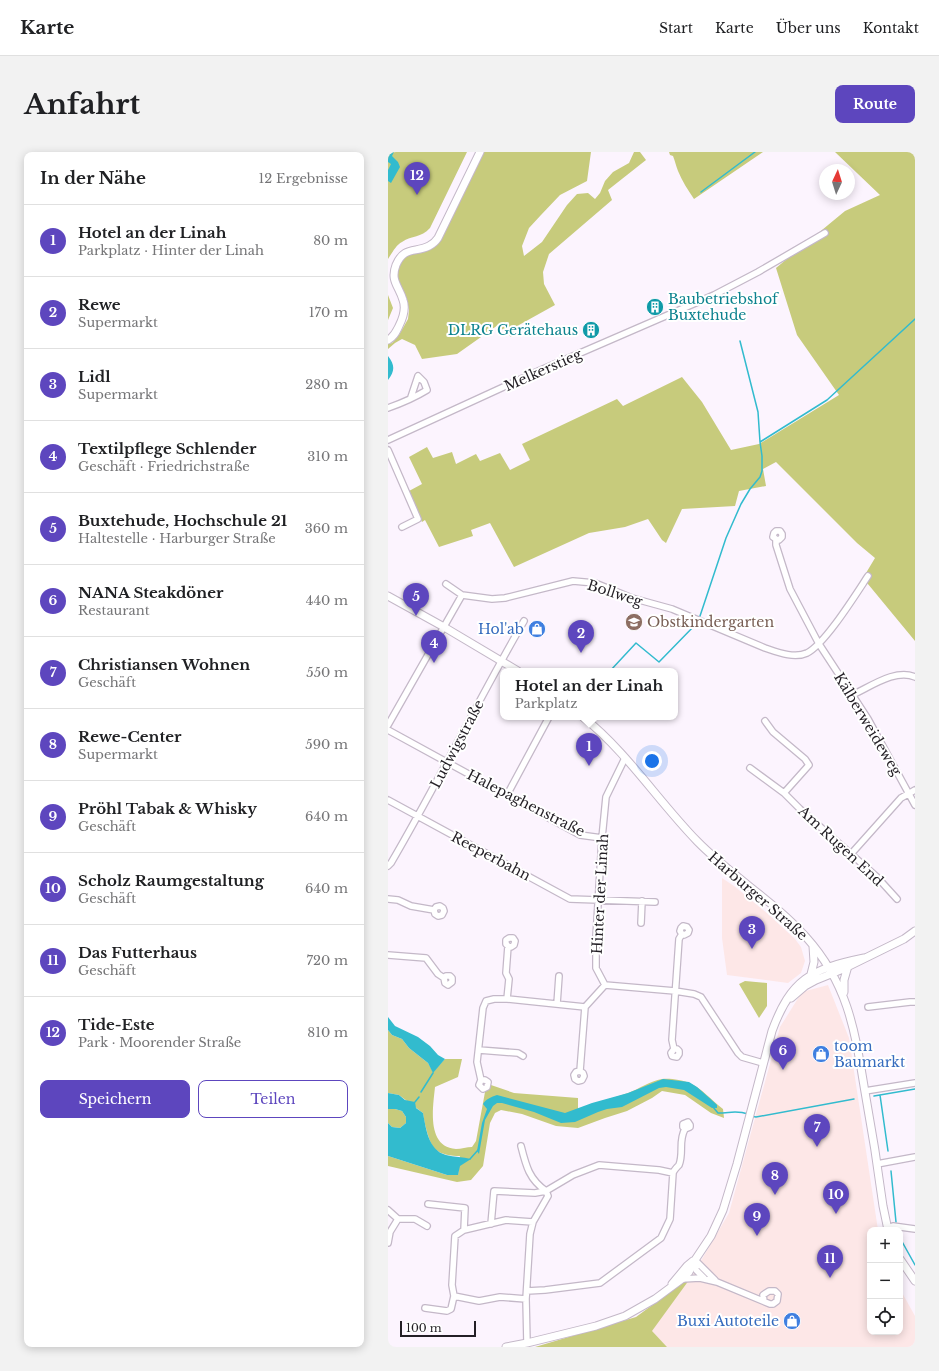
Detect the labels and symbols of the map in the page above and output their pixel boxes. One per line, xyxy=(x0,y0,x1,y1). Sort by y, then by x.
pin: 12 xyxy=(404,162,430,195)
north arrow xyxy=(819,164,855,200)
place label: Baubetriebshof Buxtehude xyxy=(668,290,780,324)
building icon: Baubetriebshof Buxtehude xyxy=(645,297,665,317)
building icon: DLRG Gerätehaus xyxy=(581,320,601,340)
place label: DLRG Gerätehaus xyxy=(448,321,578,339)
street label: Melkerstieg xyxy=(501,345,585,395)
street label: Bollweg xyxy=(585,576,645,611)
pin: 5 xyxy=(403,583,429,616)
school or university icon: Obstkindergarten xyxy=(624,612,644,632)
place label: Obstkindergarten xyxy=(647,613,774,631)
shop icon: Hol'ab xyxy=(527,619,547,639)
place label: Hol'ab xyxy=(478,620,524,638)
pin: 2 xyxy=(568,620,594,653)
pin: 4 xyxy=(421,630,447,663)
street label: Kälberweideweg xyxy=(830,669,906,779)
street label: Ludwigstraße xyxy=(426,697,488,791)
pin: 1 xyxy=(576,733,602,766)
your location xyxy=(642,751,662,771)
street label: Halepaghenstraße xyxy=(464,765,588,841)
street label: Am Rugen End xyxy=(794,801,888,890)
street label: Reeperbahn xyxy=(448,828,534,885)
street label: Hinter der Linah xyxy=(588,833,612,955)
street label: Harburger Straße xyxy=(705,848,811,944)
pin: 3 xyxy=(739,916,765,949)
pin: 6 xyxy=(770,1037,796,1070)
place label: toom Baumarkt xyxy=(834,1037,906,1071)
shop icon: toom Baumarkt xyxy=(811,1044,831,1064)
pin: 7 xyxy=(804,1114,830,1147)
pin: 8 xyxy=(762,1162,788,1195)
pin: 10 xyxy=(823,1181,849,1214)
pin: 9 xyxy=(744,1203,770,1236)
pin: 11 xyxy=(817,1245,843,1278)
shop icon: Buxi Autoteile xyxy=(782,1311,802,1331)
place label: Buxi Autoteile xyxy=(677,1312,779,1330)
scale bar xyxy=(400,1319,476,1338)

